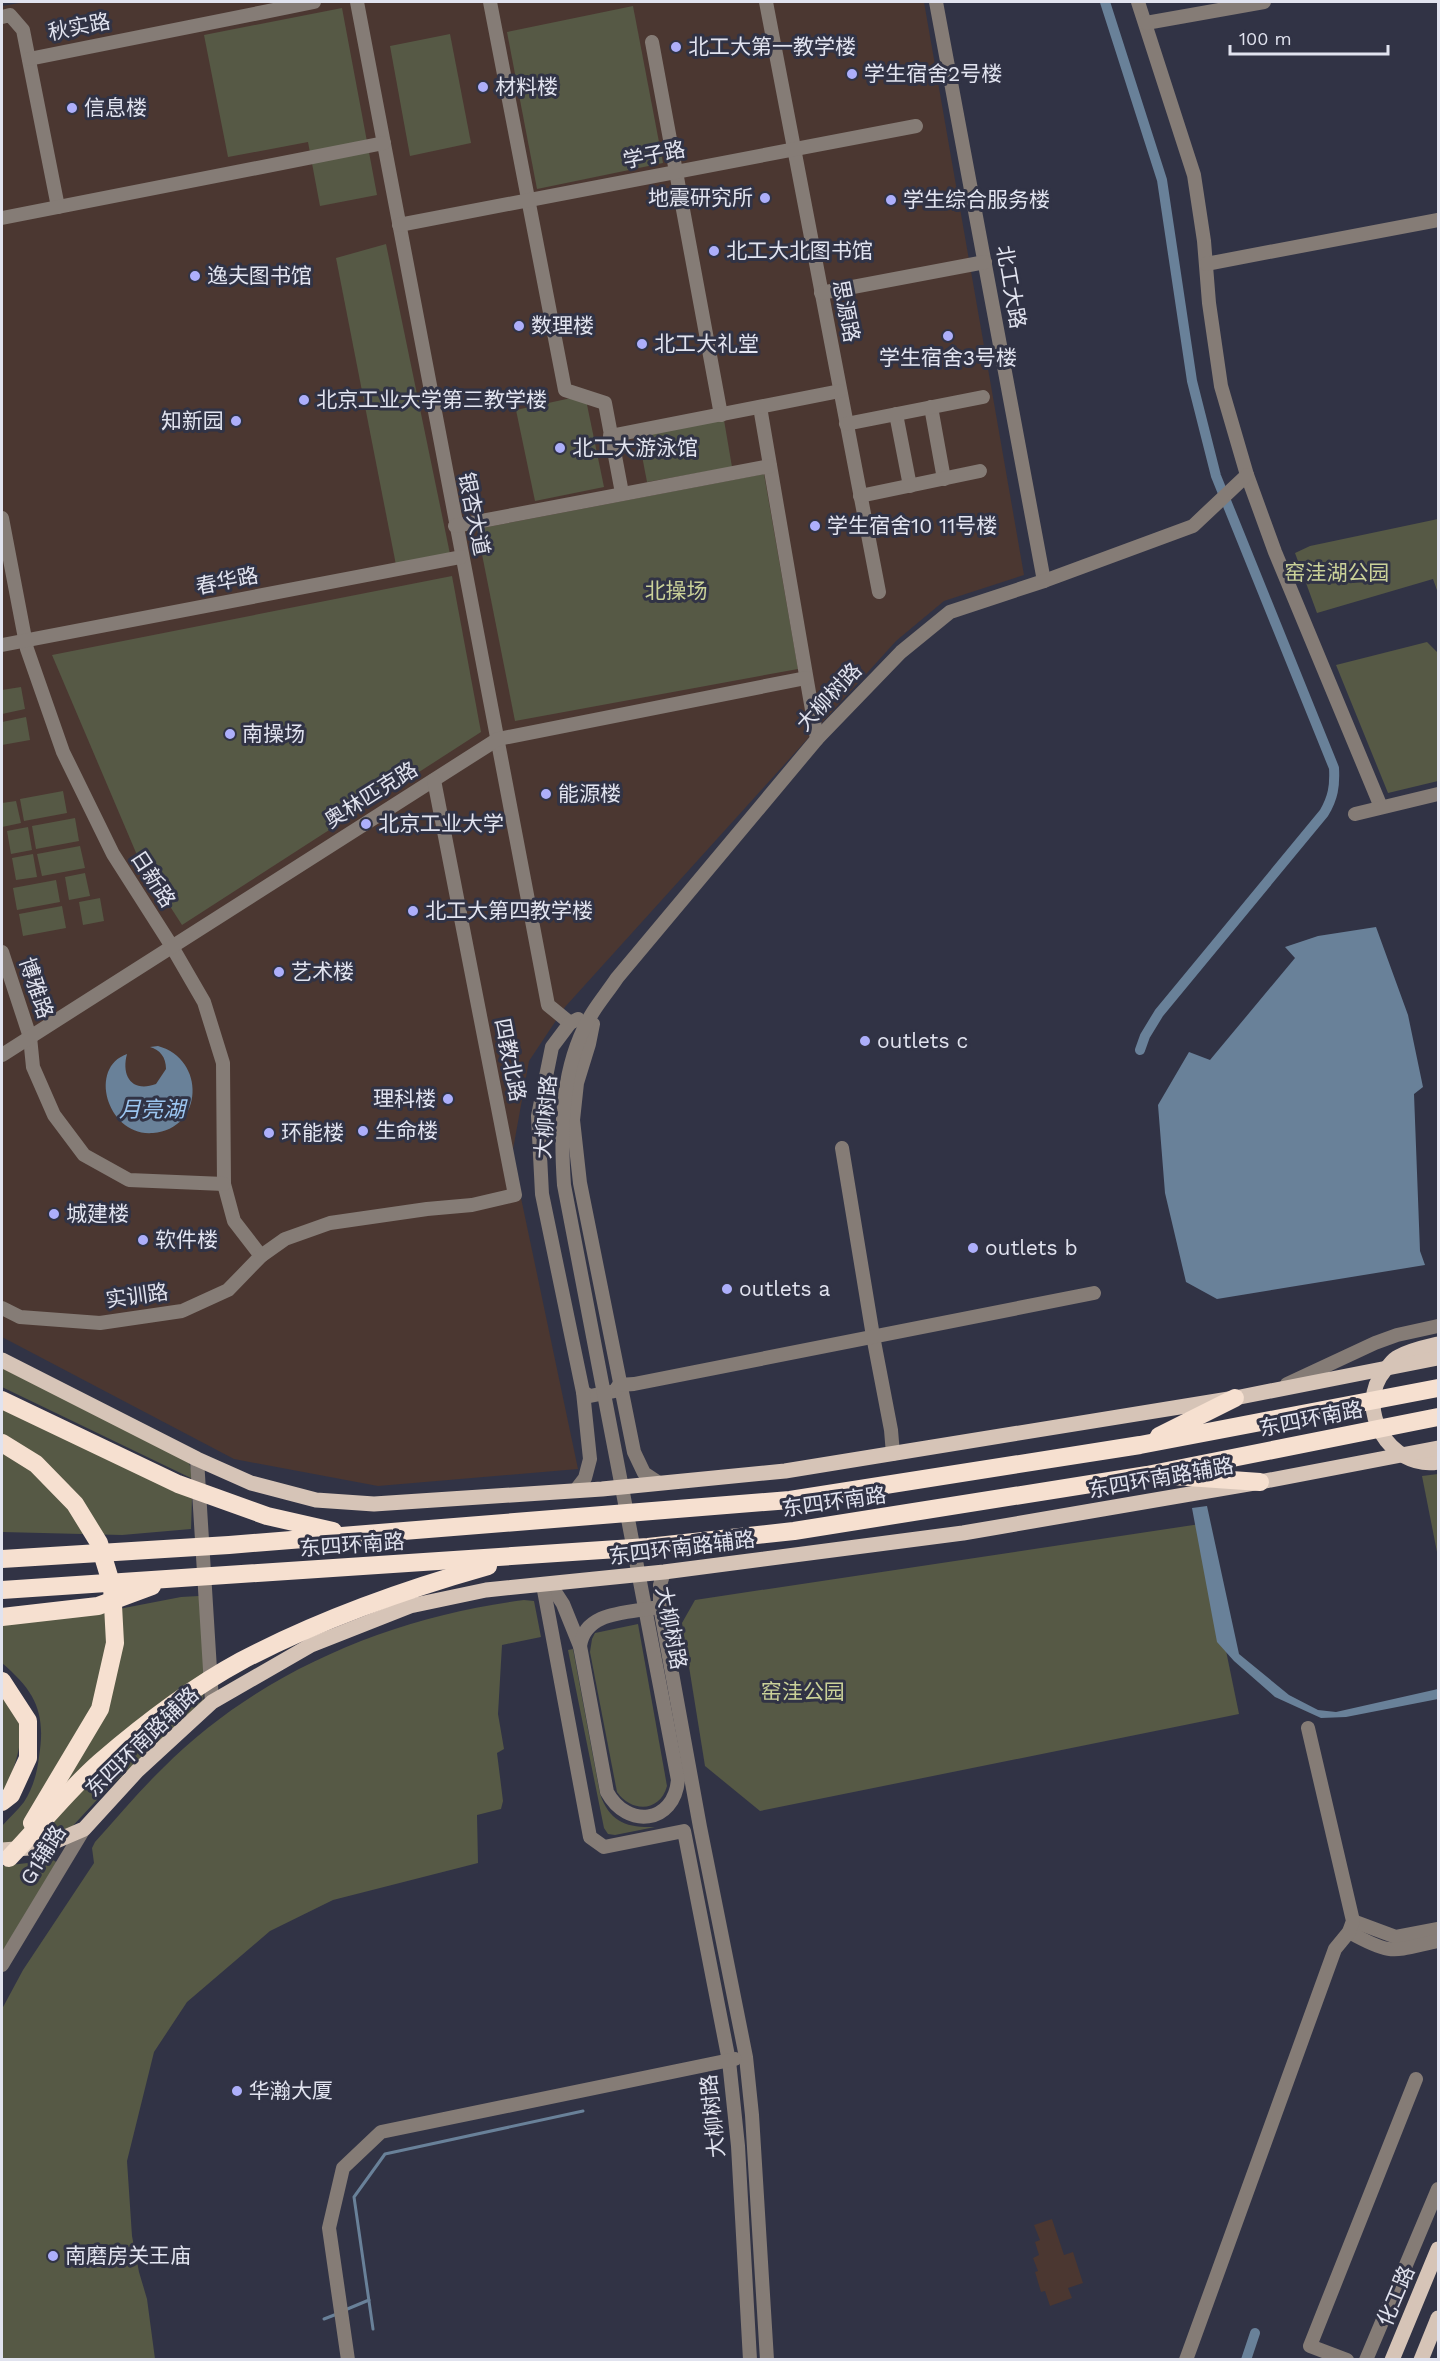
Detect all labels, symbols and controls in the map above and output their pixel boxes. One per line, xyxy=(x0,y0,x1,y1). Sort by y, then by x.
street label: 秋实路 xyxy=(46,8,112,45)
scale bar xyxy=(1230,18,1388,56)
text: 100 m xyxy=(1239,28,1292,49)
place label: 北工大第一教学楼 xyxy=(688,34,856,59)
marker: 北工大第一教学楼 xyxy=(669,40,683,54)
place label: 学生宿舍2号楼 xyxy=(864,61,1002,86)
marker: 学生宿舍2号楼 xyxy=(845,67,859,81)
place label: 材料楼 xyxy=(495,74,558,99)
marker: 材料楼 xyxy=(476,80,490,94)
place label: 信息楼 xyxy=(84,95,147,120)
marker: 信息楼 xyxy=(65,101,79,115)
street label: 学子路 xyxy=(621,136,687,173)
place label: 地震研究所 xyxy=(648,185,753,210)
place label: 学生综合服务楼 xyxy=(903,187,1050,212)
marker: 地震研究所 xyxy=(758,191,772,205)
marker: 学生综合服务楼 xyxy=(884,193,898,207)
place label: 北工大北图书馆 xyxy=(726,238,873,263)
street label: 北工大路 xyxy=(992,243,1031,330)
marker: 北工大北图书馆 xyxy=(707,244,721,258)
place label: 逸夫图书馆 xyxy=(207,263,312,288)
marker: 逸夫图书馆 xyxy=(188,269,202,283)
street label: 思源路 xyxy=(828,278,865,344)
place label: 数理楼 xyxy=(531,313,594,338)
marker: 数理楼 xyxy=(512,319,526,333)
marker: 学生宿舍3号楼 xyxy=(941,329,955,343)
place label: 北工大礼堂 xyxy=(654,331,759,356)
marker: 北工大礼堂 xyxy=(635,337,649,351)
place label: 学生宿舍3号楼 xyxy=(879,345,1017,370)
place label: 北京工业大学第三教学楼 xyxy=(316,387,547,412)
marker: 北京工业大学第三教学楼 xyxy=(297,393,311,407)
place label: 知新园 xyxy=(161,408,224,433)
marker: 知新园 xyxy=(229,414,243,428)
place label: 北工大游泳馆 xyxy=(572,435,698,460)
marker: 北工大游泳馆 xyxy=(553,441,567,455)
street label: 银杏大道 xyxy=(454,470,495,558)
place label: 学生宿舍10 11号楼 xyxy=(827,513,997,538)
marker: 学生宿舍10 11号楼 xyxy=(808,519,822,533)
park label: 窑洼湖公园 xyxy=(1285,560,1390,585)
street label: 春华路 xyxy=(194,562,260,599)
park label: 北操场 xyxy=(645,578,708,603)
street label: 大柳树路 xyxy=(791,657,866,736)
place label: 南操场 xyxy=(242,721,305,746)
marker: 南操场 xyxy=(223,727,237,741)
street label: 奥林匹克路 xyxy=(320,756,422,833)
place label: 能源楼 xyxy=(558,781,621,806)
marker: 能源楼 xyxy=(539,787,553,801)
place label: 北京工业大学 xyxy=(378,811,504,836)
marker: 北京工业大学 xyxy=(359,817,373,831)
street label: 日新路 xyxy=(126,846,181,912)
place label: 北工大第四教学楼 xyxy=(425,898,593,923)
marker: 北工大第四教学楼 xyxy=(406,904,420,918)
street label: 博雅路 xyxy=(14,954,59,1022)
place label: 艺术楼 xyxy=(291,959,354,984)
marker: 艺术楼 xyxy=(272,965,286,979)
street label: 四教北路 xyxy=(490,1016,531,1104)
place label: outlets c xyxy=(877,1028,968,1053)
marker: outlets c xyxy=(858,1034,872,1048)
street label: 大柳树路 xyxy=(530,1074,561,1160)
place label: 理科楼 xyxy=(373,1086,436,1111)
marker: 理科楼 xyxy=(441,1092,455,1106)
water label: 月亮湖 xyxy=(119,1097,188,1122)
place label: 生命楼 xyxy=(375,1118,438,1143)
place label: 环能楼 xyxy=(281,1120,344,1145)
marker: 生命楼 xyxy=(356,1124,370,1138)
marker: 环能楼 xyxy=(262,1126,276,1140)
place label: 城建楼 xyxy=(66,1201,129,1226)
marker: 城建楼 xyxy=(47,1207,61,1221)
place label: 软件楼 xyxy=(155,1227,218,1252)
marker: 软件楼 xyxy=(136,1233,150,1247)
place label: outlets b xyxy=(985,1235,1078,1260)
marker: outlets b xyxy=(966,1241,980,1255)
place label: outlets a xyxy=(739,1276,831,1301)
street label: 实训路 xyxy=(104,1279,170,1312)
marker: outlets a xyxy=(720,1282,734,1296)
street label: 东四环南路 xyxy=(1257,1396,1365,1441)
street label: 东四环南路辅路 xyxy=(1086,1452,1235,1503)
street label: 东四环南路 xyxy=(780,1482,888,1521)
street label: 东四环南路辅路 xyxy=(607,1526,756,1569)
street label: 东四环南路 xyxy=(299,1528,405,1561)
street label: 大柳树路 xyxy=(651,1584,692,1672)
park label: 窑洼公园 xyxy=(761,1679,845,1704)
street label: 东四环南路辅路 xyxy=(80,1682,203,1802)
street label: G1辅路 xyxy=(15,1820,71,1889)
street label: 大柳树路 xyxy=(696,2073,729,2159)
place label: 华瀚大厦 xyxy=(249,2078,333,2103)
marker: 华瀚大厦 xyxy=(230,2084,244,2098)
place label: 南磨房关王庙 xyxy=(65,2243,191,2268)
marker: 南磨房关王庙 xyxy=(46,2249,60,2263)
street label: 化工路 xyxy=(1372,2262,1419,2330)

